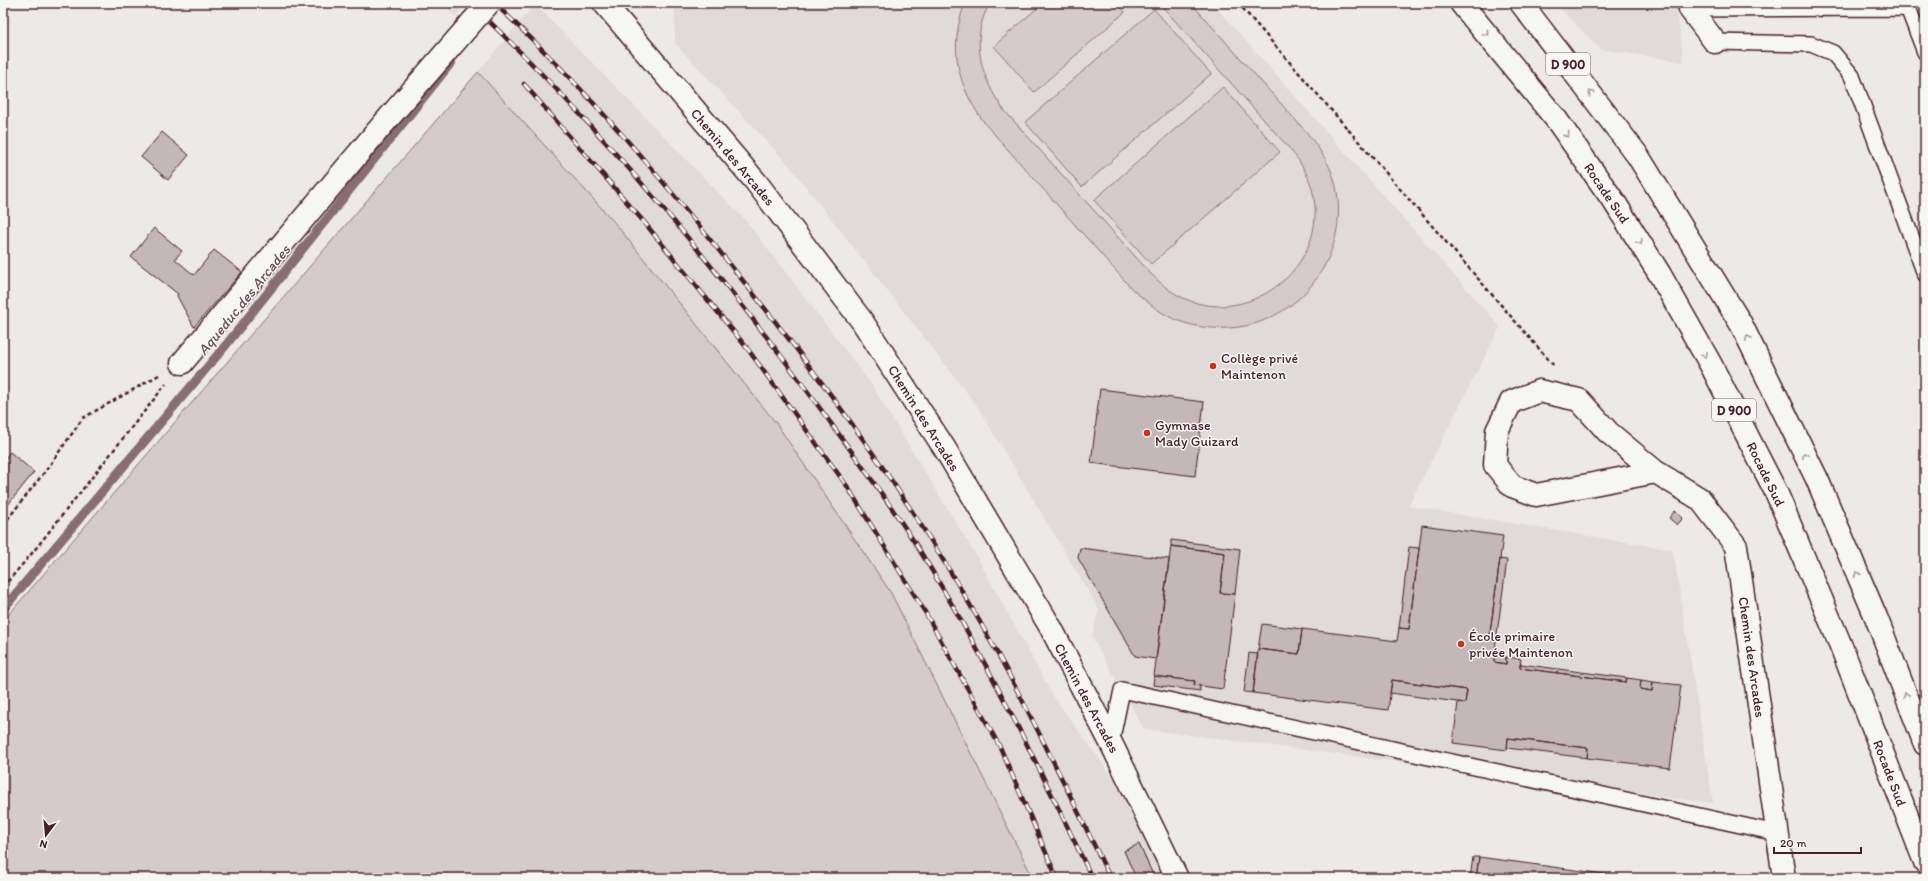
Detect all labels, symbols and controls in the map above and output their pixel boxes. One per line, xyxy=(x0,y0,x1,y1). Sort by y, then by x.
one-way arrow xyxy=(1482,28,1489,35)
road number: D 900 xyxy=(1546,53,1590,75)
one-way arrow xyxy=(1589,91,1596,98)
street label: Chemin des Arcades xyxy=(687,105,778,209)
one-way arrow xyxy=(1562,130,1569,137)
street label: Rocade Sud xyxy=(1580,160,1633,227)
one-way arrow xyxy=(1635,238,1642,245)
water label: Aqueduc des Arcades xyxy=(194,240,295,359)
one-way arrow xyxy=(1745,335,1753,342)
place label: Collège privé Maintenon xyxy=(1221,350,1298,383)
one-way arrow xyxy=(1701,351,1708,358)
marker: Collège privé Maintenon xyxy=(1208,361,1218,371)
street label: Chemin des Arcades xyxy=(884,362,963,474)
road number: D 900 xyxy=(1712,399,1756,421)
place label: Gymnase Mady Guizard xyxy=(1155,417,1239,450)
marker: Gymnase Mady Guizard xyxy=(1142,428,1152,438)
street label: Rocade Sud xyxy=(1743,439,1789,510)
one-way arrow xyxy=(1802,452,1810,459)
one-way arrow xyxy=(1854,571,1862,578)
street label: Chemin des Arcades xyxy=(1735,596,1768,719)
place label: École primaire privée Maintenon xyxy=(1469,628,1573,661)
marker: École primaire privée Maintenon xyxy=(1456,639,1466,649)
street label: Chemin des Arcades xyxy=(1050,640,1123,756)
one-way arrow xyxy=(1902,691,1910,698)
street label: Rocade Sud xyxy=(1869,738,1910,809)
north arrow xyxy=(26,815,66,855)
scale bar xyxy=(1774,829,1861,855)
text: 20 m xyxy=(1780,836,1807,850)
text: N xyxy=(38,837,49,851)

